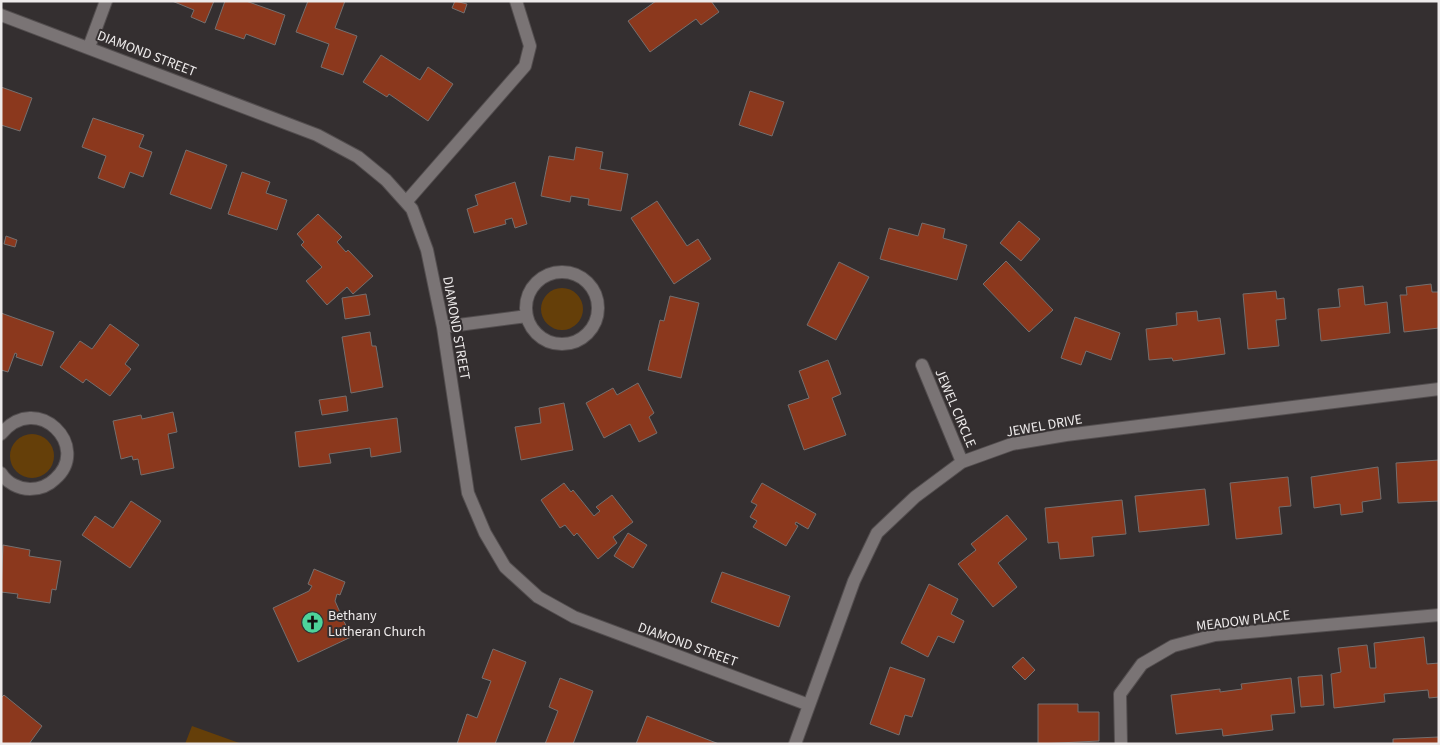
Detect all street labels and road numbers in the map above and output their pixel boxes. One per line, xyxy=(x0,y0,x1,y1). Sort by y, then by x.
street label: DIAMOND STREET xyxy=(94,26,200,82)
street label: DIAMOND STREET xyxy=(437,275,475,382)
street label: JEWEL CIRCLE xyxy=(929,366,981,451)
street label: JEWEL DRIVE xyxy=(1005,409,1084,443)
street label: MEADOW PLACE xyxy=(1195,605,1291,637)
street label: DIAMOND STREET xyxy=(635,618,741,672)

